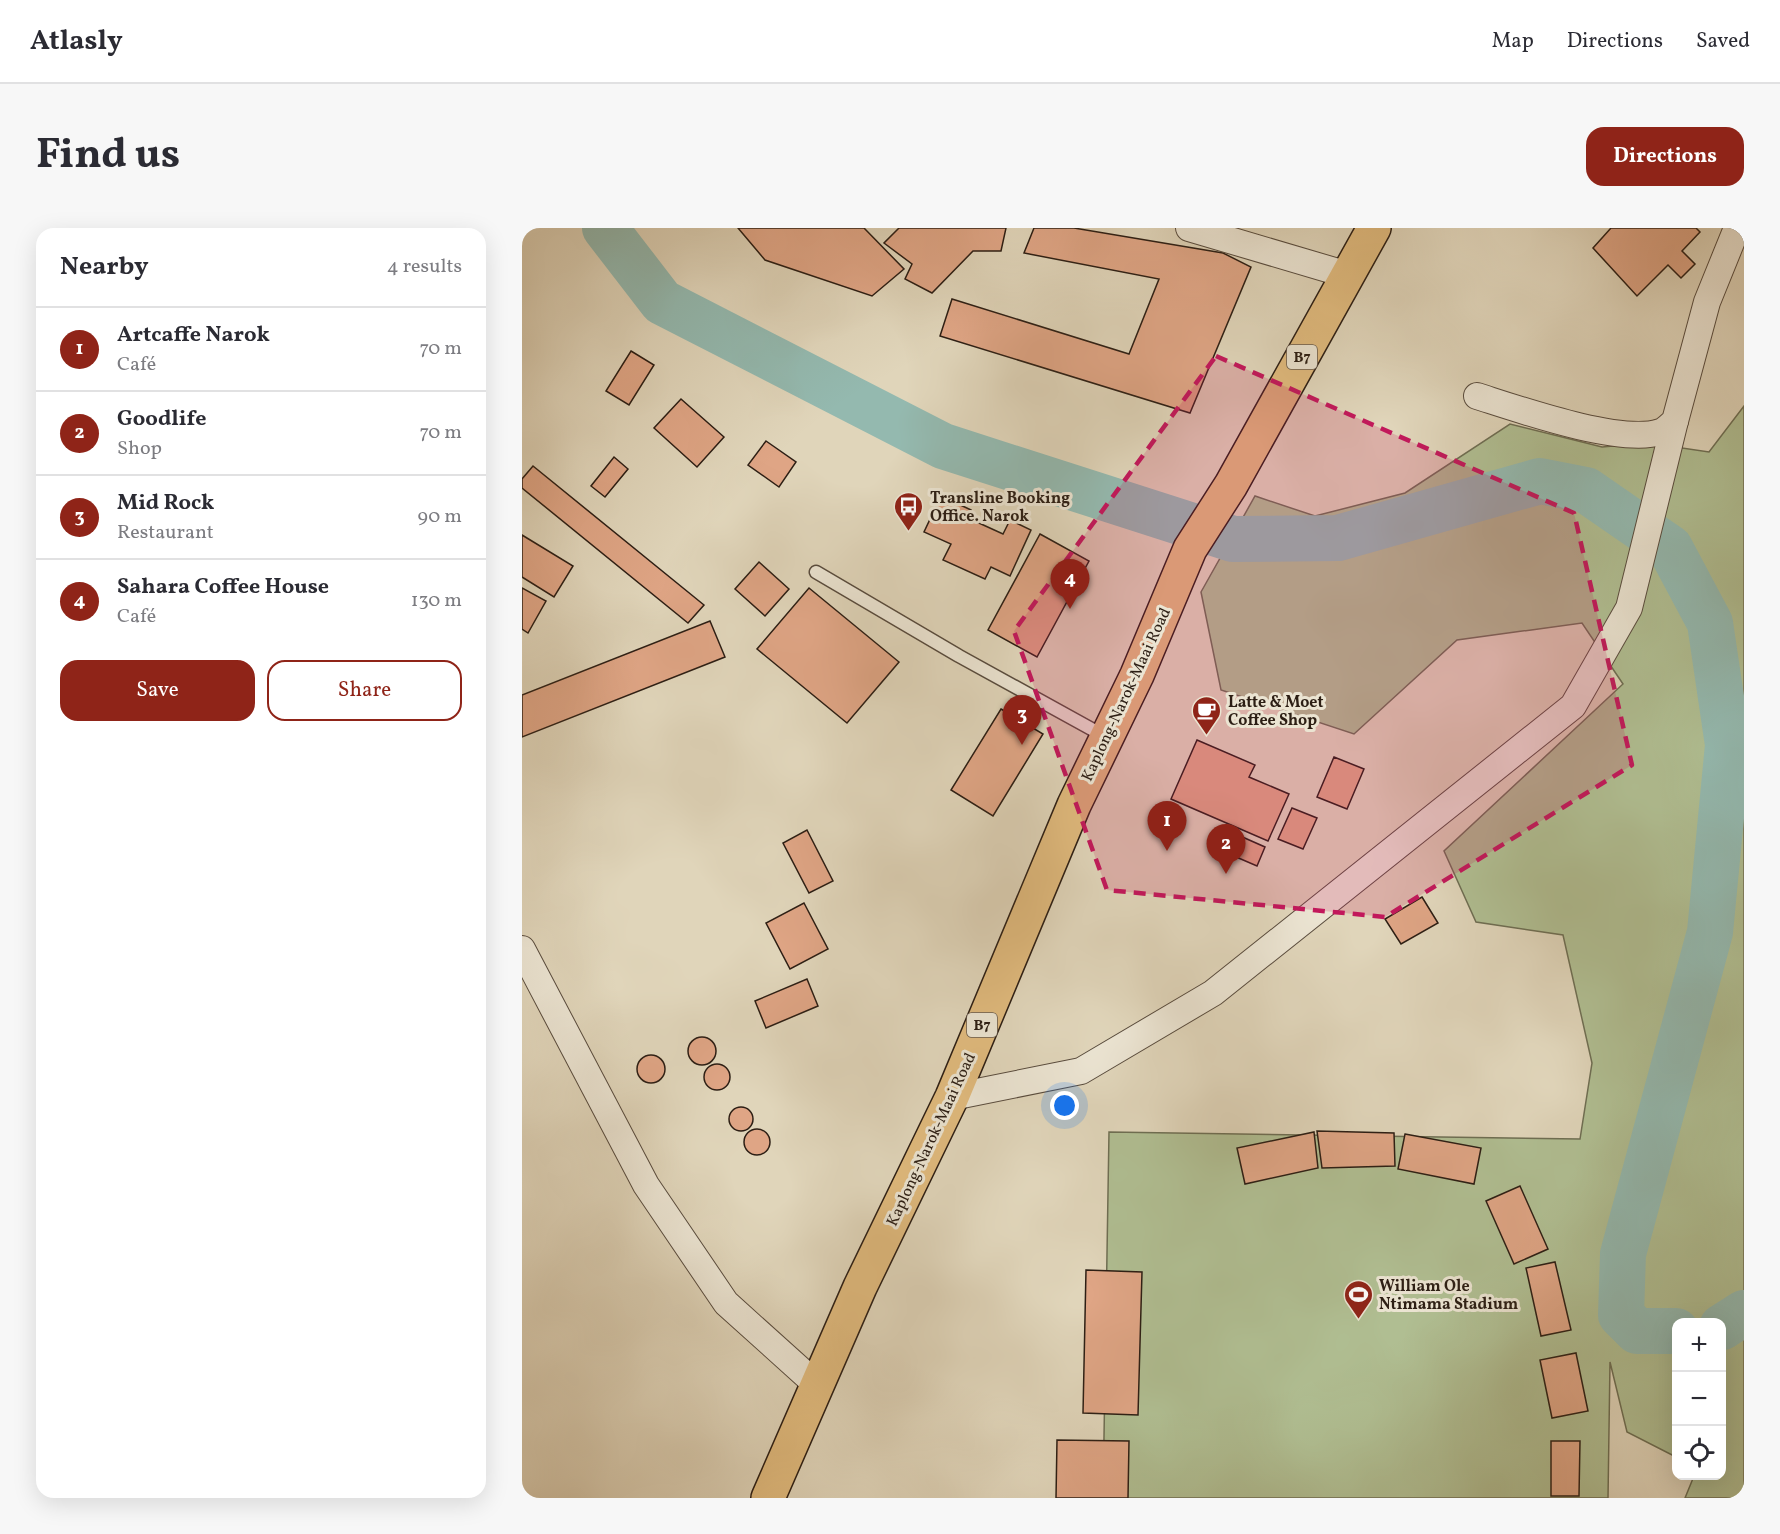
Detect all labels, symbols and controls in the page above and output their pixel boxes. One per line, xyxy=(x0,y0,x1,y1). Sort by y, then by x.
text: Atlasly xyxy=(30,22,123,61)
text: Map xyxy=(1492,27,1534,56)
text: Directions xyxy=(1567,27,1663,56)
text: Saved xyxy=(1696,27,1750,56)
text: Find us xyxy=(36,127,180,186)
button: Directions xyxy=(1586,127,1744,186)
text: Nearby xyxy=(60,249,149,285)
text: 4 results xyxy=(387,253,462,281)
text: Artcaffe Narok xyxy=(117,320,270,351)
text: 1 xyxy=(75,335,84,363)
text: 70 m xyxy=(419,335,462,363)
road number: B7 xyxy=(1287,345,1317,369)
text: Café xyxy=(117,351,156,379)
text: Goodlife xyxy=(117,404,206,435)
text: 2 xyxy=(74,419,85,447)
text: 70 m xyxy=(419,419,462,447)
text: Shop xyxy=(117,435,162,463)
text: Mid Rock xyxy=(117,488,214,519)
place label: Transline Booking Office. Narok xyxy=(930,488,1070,528)
bus stop icon: Transline Booking Office. Narok xyxy=(893,490,925,532)
text: 3 xyxy=(74,503,85,531)
text: 90 m xyxy=(418,503,462,531)
text: Restaurant xyxy=(117,519,214,547)
pin: 4 xyxy=(1050,560,1090,609)
text: Sahara Coffee House xyxy=(117,572,329,603)
text: 4 xyxy=(73,587,86,615)
text: 130 m xyxy=(411,587,462,615)
text: Café xyxy=(117,603,156,631)
street label: Kaplong-Narok-Maai Road xyxy=(1077,604,1177,785)
button: Save xyxy=(60,660,255,721)
button: Share xyxy=(267,660,462,721)
place label: Latte & Moet Coffee Shop xyxy=(1228,692,1324,732)
cafe icon: Latte & Moet Coffee Shop xyxy=(1191,694,1223,736)
pin: 3 xyxy=(1002,696,1042,745)
pin: 1 xyxy=(1148,802,1186,851)
pin: 2 xyxy=(1206,824,1246,874)
road number: B7 xyxy=(967,1013,997,1037)
street label: Kaplong-Narok-Maai Road xyxy=(882,1049,982,1230)
your location xyxy=(1050,1091,1079,1120)
place label: William Ole Ntimama Stadium xyxy=(1379,1276,1518,1316)
sports icon: William Ole Ntimama Stadium xyxy=(1342,1278,1374,1320)
map controls xyxy=(1672,1318,1726,1480)
button: + xyxy=(1672,1318,1726,1372)
button: − xyxy=(1672,1372,1726,1426)
button: locate xyxy=(1672,1426,1726,1480)

